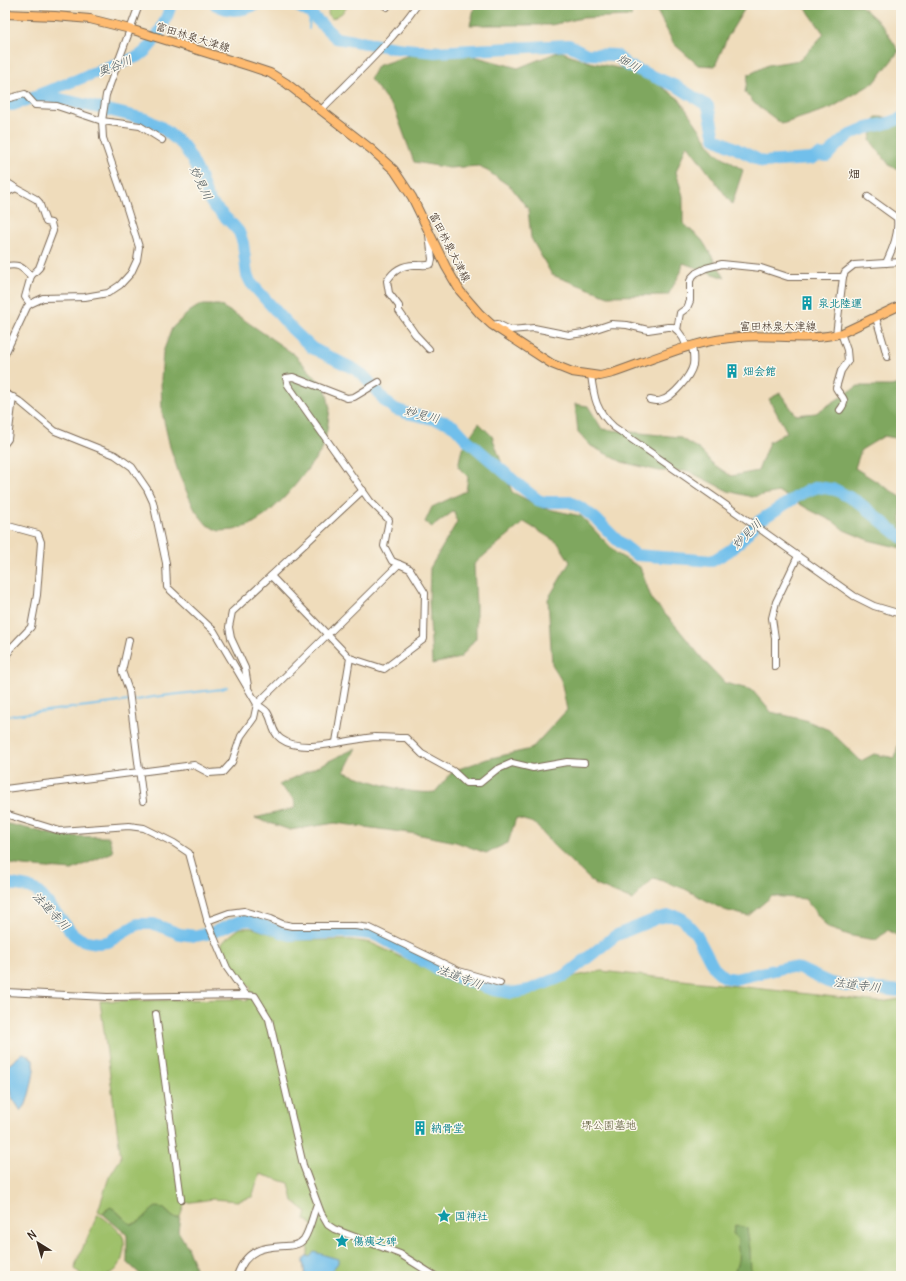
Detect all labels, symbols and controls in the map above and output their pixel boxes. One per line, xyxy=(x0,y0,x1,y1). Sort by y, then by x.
street label: 富田林泉大津線 xyxy=(154,19,232,55)
water label: 畑川 xyxy=(615,50,643,75)
water label: 奥谷川 xyxy=(95,52,134,79)
water label: 妙見川 xyxy=(187,163,216,202)
district label: 畑 xyxy=(848,166,860,181)
street label: 富田林泉大津線 xyxy=(426,210,474,284)
building icon: 泉北陸運 xyxy=(799,295,815,311)
place label: 泉北陸運 xyxy=(818,296,862,310)
street label: 富田林泉大津線 xyxy=(740,319,817,333)
building icon: 畑会館 xyxy=(724,363,740,379)
place label: 畑会館 xyxy=(743,364,776,378)
water label: 妙見川 xyxy=(403,403,441,426)
water label: 妙見川 xyxy=(728,516,765,552)
water label: 法道寺川 xyxy=(30,888,73,933)
water label: 法道寺川 xyxy=(435,961,485,992)
water label: 法道寺川 xyxy=(832,974,882,995)
park label: 堺公園墓地 xyxy=(582,1118,637,1132)
building icon: 納骨堂 xyxy=(412,1120,428,1136)
place label: 納骨堂 xyxy=(431,1121,464,1135)
place icon: 国神社 xyxy=(436,1208,452,1224)
place label: 国神社 xyxy=(455,1209,488,1223)
north arrow xyxy=(18,1223,58,1263)
text: N xyxy=(25,1227,39,1243)
place icon: 傷痍之碑 xyxy=(334,1233,350,1249)
place label: 傷痍之碑 xyxy=(353,1234,397,1248)

